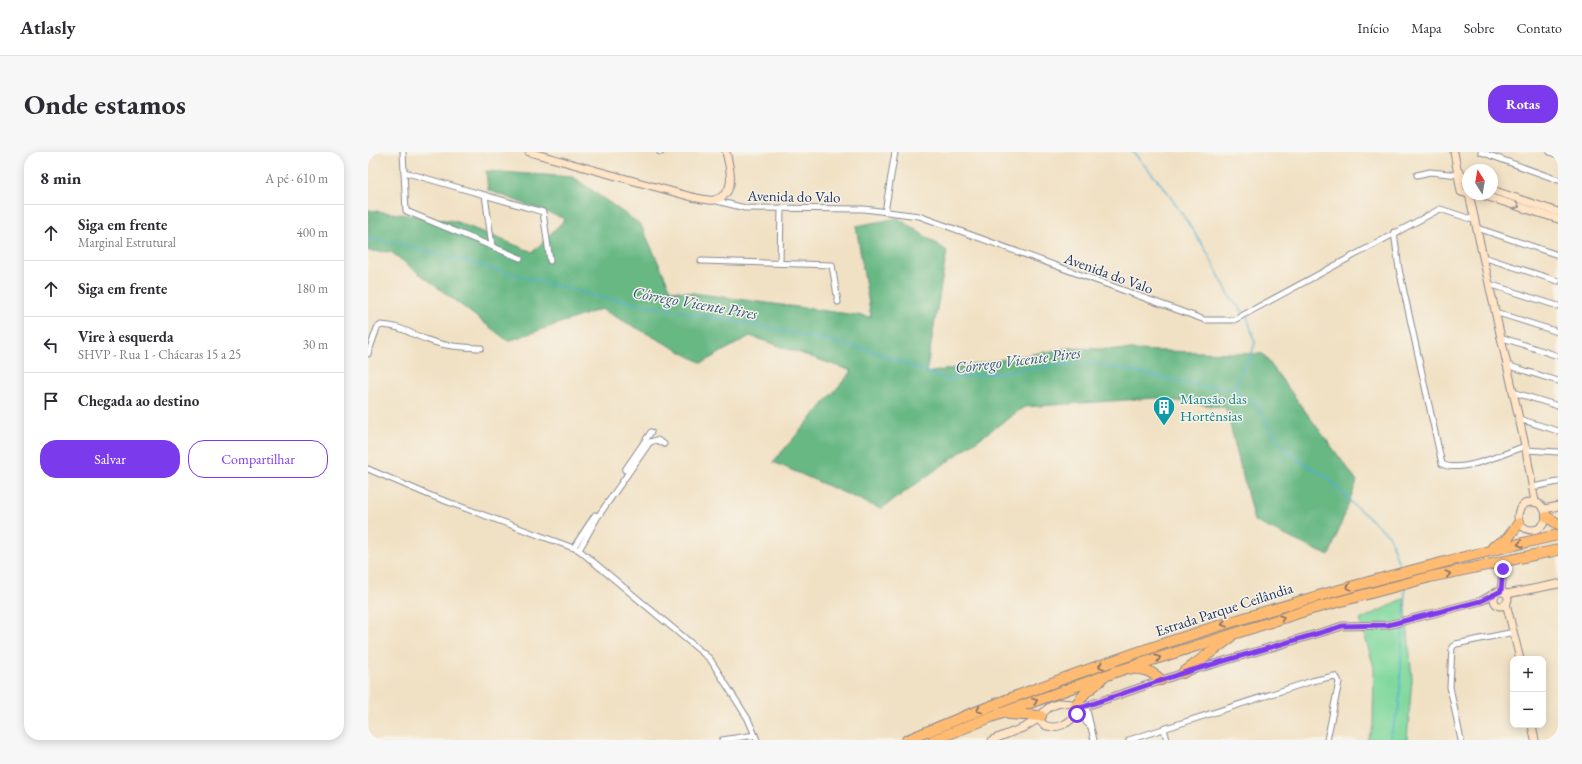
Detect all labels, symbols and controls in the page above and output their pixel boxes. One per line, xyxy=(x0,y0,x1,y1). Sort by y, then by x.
text: Atlasly xyxy=(20,15,76,40)
text: Início xyxy=(1357,19,1389,37)
text: Mapa xyxy=(1411,19,1442,37)
text: Sobre xyxy=(1464,19,1494,37)
text: Contato xyxy=(1516,19,1562,37)
button: Rotas xyxy=(1488,85,1558,123)
text: Onde estamos xyxy=(24,86,186,122)
north arrow xyxy=(1462,164,1498,200)
text: 8 min xyxy=(40,167,81,189)
text: A pé · 610 m xyxy=(265,170,328,187)
street label: Avenida do Valo xyxy=(746,186,841,206)
one-way arrow xyxy=(1513,201,1520,210)
text: Siga em frente xyxy=(78,215,167,234)
icon: ahead xyxy=(40,222,62,244)
text: 400 m xyxy=(297,224,328,241)
text: Marginal Estrutural xyxy=(78,234,176,251)
street label: Avenida do Valo xyxy=(1061,248,1156,298)
icon: ahead xyxy=(40,278,62,300)
text: Siga em frente xyxy=(78,279,167,298)
text: 180 m xyxy=(297,280,328,297)
water label: Córrego Vicente Pires xyxy=(631,282,759,324)
text: Vire à esquerda xyxy=(78,327,174,346)
icon: left xyxy=(40,334,62,356)
text: 30 m xyxy=(303,336,328,353)
water label: Córrego Vicente Pires xyxy=(954,342,1082,378)
text: SHVP - Rua 1 - Chácaras 15 a 25 xyxy=(78,346,241,363)
place label: Mansão das Hortênsias xyxy=(1180,389,1247,425)
icon: arrive xyxy=(40,390,62,412)
text: Chegada ao destino xyxy=(78,391,199,410)
building icon: Mansão das Hortênsias xyxy=(1151,394,1177,427)
button: Salvar xyxy=(40,440,180,478)
button: Compartilhar xyxy=(188,440,328,478)
one-way arrow xyxy=(1517,539,1523,547)
route end xyxy=(1494,560,1512,578)
one-way arrow xyxy=(1445,570,1451,578)
street label: Estrada Parque Ceilândia xyxy=(1153,578,1295,640)
one-way arrow xyxy=(1346,583,1352,591)
one-way arrow xyxy=(1278,614,1285,623)
one-way arrow xyxy=(1221,619,1228,628)
one-way arrow xyxy=(1154,654,1161,663)
map controls xyxy=(1510,656,1546,728)
button: + xyxy=(1510,656,1546,692)
one-way arrow xyxy=(1098,661,1105,670)
button: − xyxy=(1510,692,1546,728)
one-way arrow xyxy=(1032,697,1039,706)
one-way arrow xyxy=(975,705,982,713)
route start xyxy=(1068,705,1086,723)

